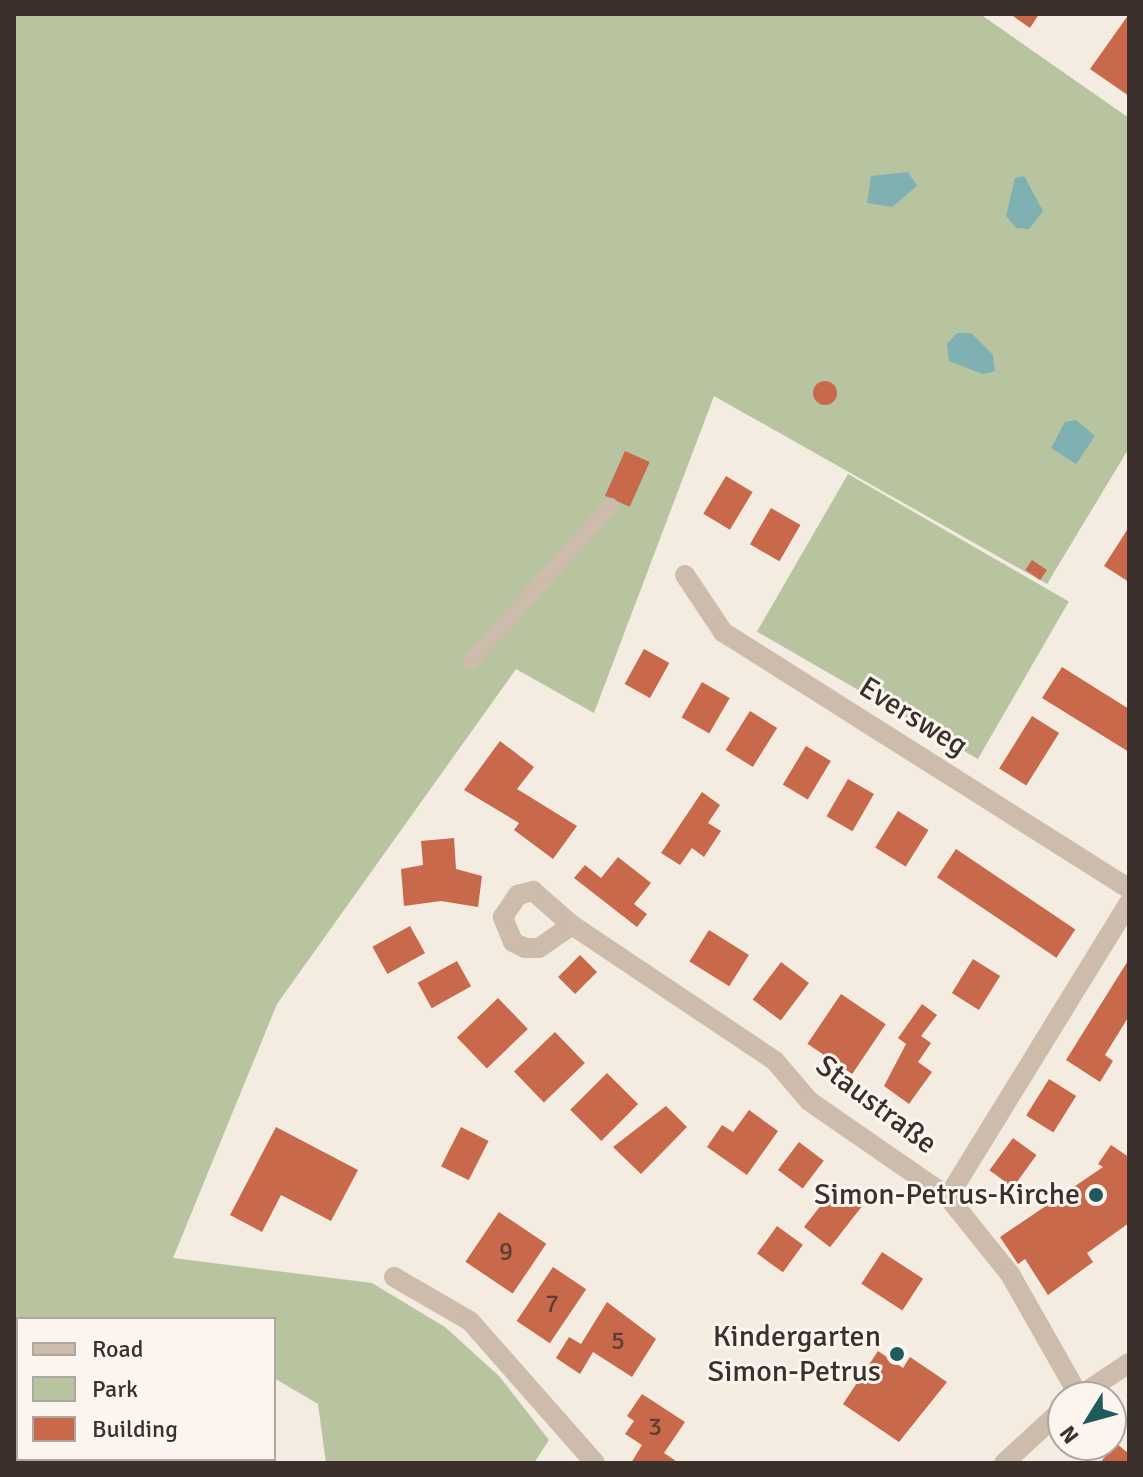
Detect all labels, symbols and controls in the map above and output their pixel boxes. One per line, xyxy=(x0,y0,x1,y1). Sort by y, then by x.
street label: Eversweg xyxy=(852,670,974,764)
street label: Staustraße xyxy=(808,1048,944,1162)
place label: Simon-Petrus-Kirche xyxy=(814,1177,1080,1213)
marker: Simon-Petrus-Kirche xyxy=(1087,1186,1105,1204)
house number: 9 xyxy=(499,1237,513,1269)
house number: 7 xyxy=(545,1289,559,1321)
legend xyxy=(16,1317,276,1461)
place label: Kindergarten Simon-Petrus xyxy=(708,1319,881,1390)
house number: 5 xyxy=(611,1326,625,1358)
text: Road xyxy=(92,1334,143,1364)
marker: Kindergarten Simon-Petrus xyxy=(888,1345,906,1363)
text: Park xyxy=(92,1374,138,1404)
north arrow xyxy=(1047,1381,1127,1461)
house number: 3 xyxy=(648,1412,662,1444)
text: Building xyxy=(92,1414,178,1444)
text: N xyxy=(1054,1420,1084,1449)

